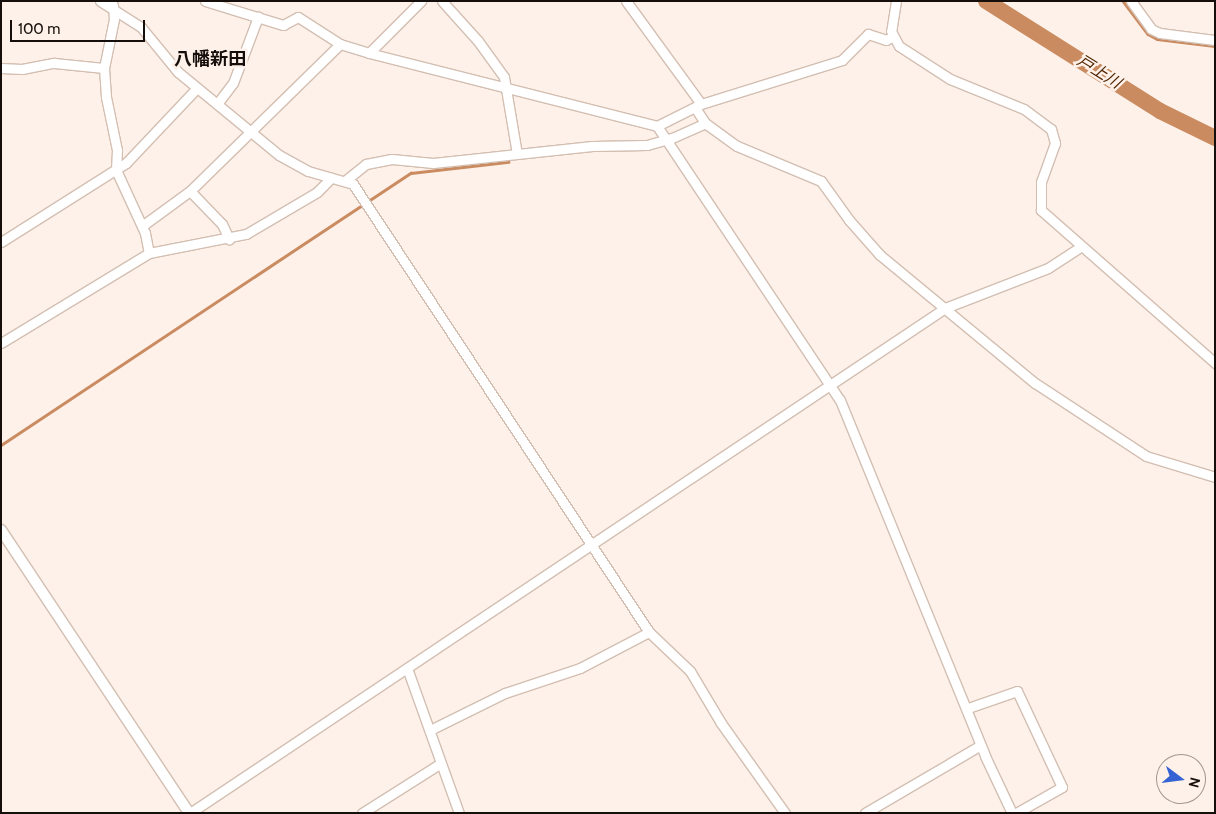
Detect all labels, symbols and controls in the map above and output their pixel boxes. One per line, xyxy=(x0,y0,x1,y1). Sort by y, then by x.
scale bar xyxy=(12,10,148,42)
text: 100 m xyxy=(18,20,60,38)
district label: 八幡新田 xyxy=(174,48,246,70)
water label: 戸上川 xyxy=(1074,51,1124,93)
north arrow xyxy=(1156,754,1206,804)
text: N xyxy=(1185,776,1204,790)

